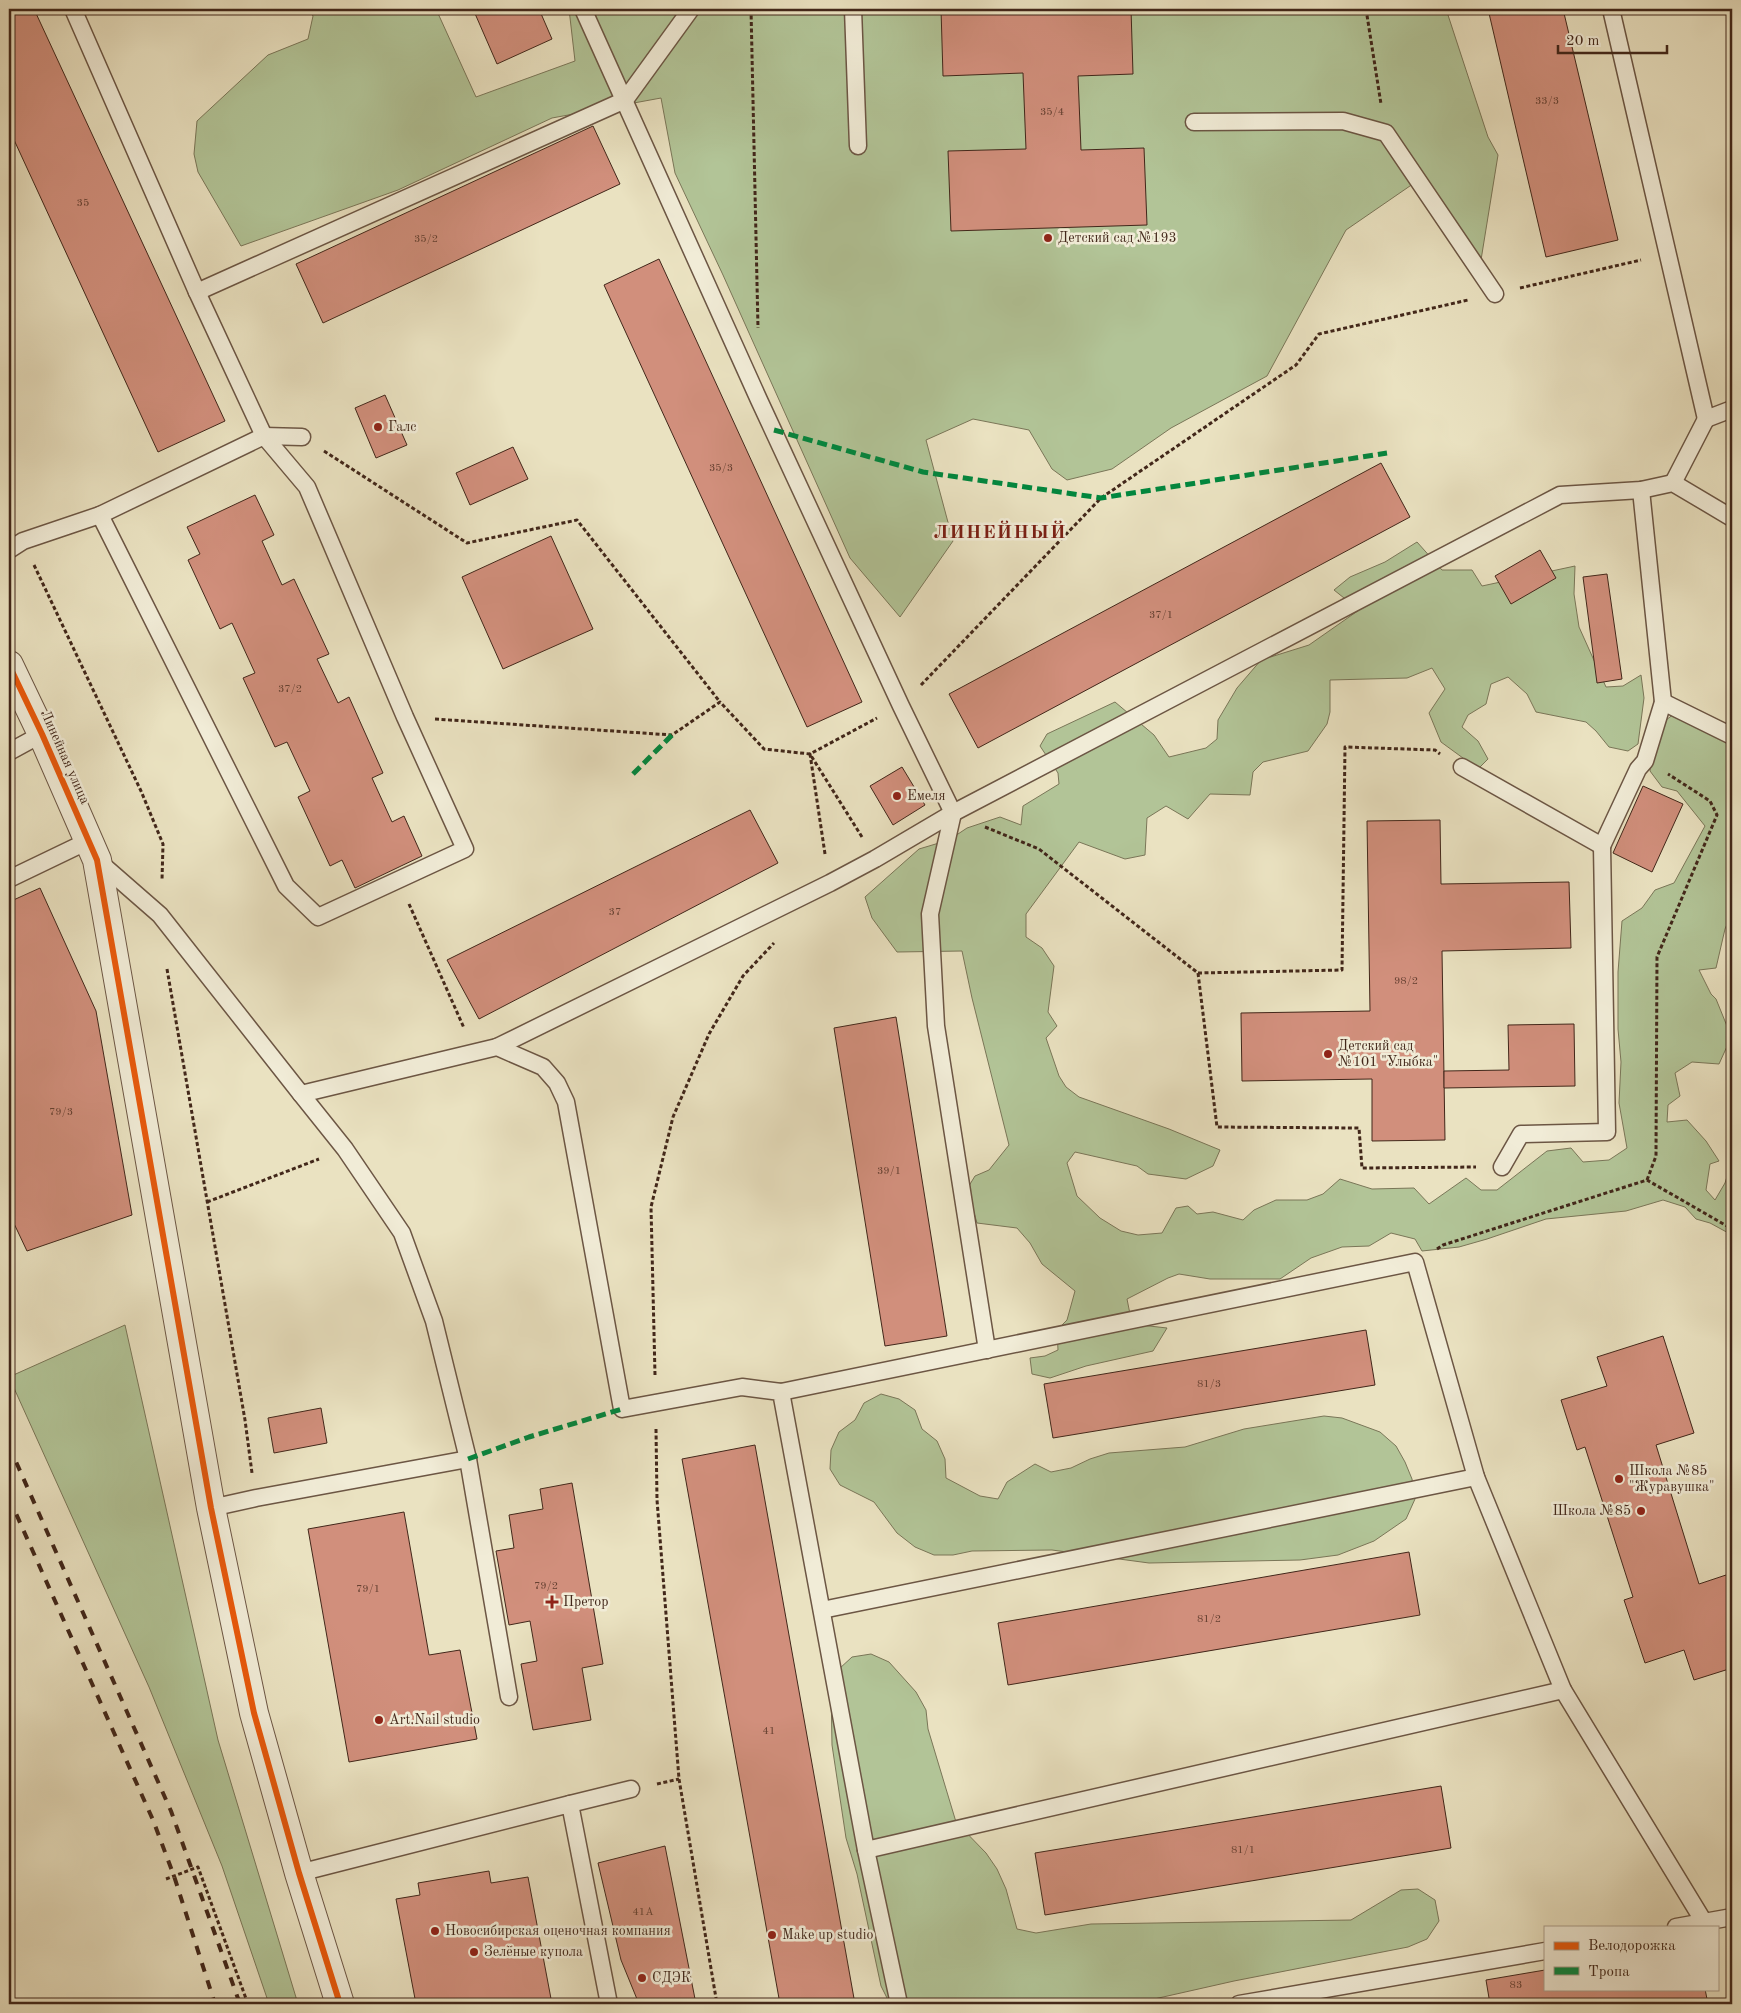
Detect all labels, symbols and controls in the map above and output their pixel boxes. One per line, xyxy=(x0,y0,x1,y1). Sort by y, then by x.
scale bar xyxy=(1558,22,1667,54)
text: 20 m xyxy=(1566,34,1600,49)
house number: 33/3 xyxy=(1535,96,1559,107)
house number: 35/4 xyxy=(1040,107,1064,118)
house number: 35 xyxy=(77,198,89,209)
place label: Детский сад №193 xyxy=(1058,231,1177,245)
marker: Детский сад №193 xyxy=(1042,232,1054,244)
house number: 35/2 xyxy=(414,234,438,245)
place label: Галс xyxy=(388,420,416,434)
marker: Галс xyxy=(372,421,384,433)
house number: 35/3 xyxy=(709,463,733,474)
district label: ЛИНЕЙНЫЙ xyxy=(933,520,1067,543)
house number: 37/1 xyxy=(1149,610,1173,621)
house number: 37/2 xyxy=(278,684,302,695)
street label: Линейная улица xyxy=(38,708,92,806)
place label: Емеля xyxy=(907,789,946,803)
marker: Емеля xyxy=(891,790,903,802)
house number: 37 xyxy=(609,907,621,918)
house number: 98/2 xyxy=(1394,976,1418,987)
place label: Детский сад №101 "Улыбка" xyxy=(1338,1039,1438,1069)
marker: Детский сад №101 "Улыбка" xyxy=(1322,1048,1334,1060)
house number: 79/3 xyxy=(49,1107,73,1118)
house number: 39/1 xyxy=(877,1166,901,1177)
house number: 81/3 xyxy=(1197,1379,1221,1390)
place label: Школа №85 "Журавушка" xyxy=(1629,1464,1714,1494)
marker: Школа №85 "Журавушка" xyxy=(1613,1473,1625,1485)
place label: Школа №85 xyxy=(1553,1504,1631,1518)
marker: Школа №85 xyxy=(1635,1505,1647,1517)
house number: 79/2 xyxy=(534,1581,558,1592)
house number: 79/1 xyxy=(356,1584,380,1595)
marker: Претор xyxy=(545,1595,559,1609)
place label: Претор xyxy=(563,1595,609,1609)
house number: 81/2 xyxy=(1197,1614,1221,1625)
place label: Art.Nail studio xyxy=(389,1713,480,1727)
marker: Art.Nail studio xyxy=(373,1714,385,1726)
house number: 41 xyxy=(763,1726,775,1737)
house number: 81/1 xyxy=(1231,1845,1255,1856)
house number: 41А xyxy=(632,1907,654,1918)
place label: Новосибирская оценочная компания xyxy=(445,1924,671,1938)
marker: Новосибирская оценочная компания xyxy=(429,1925,441,1937)
legend xyxy=(1544,1926,1718,1990)
place label: Make up studio xyxy=(782,1928,873,1942)
marker: Make up studio xyxy=(766,1929,778,1941)
text: Велодорожка xyxy=(1588,1939,1676,1954)
place label: Зелёные купола xyxy=(484,1945,583,1959)
marker: Зелёные купола xyxy=(468,1946,480,1958)
text: Тропа xyxy=(1588,1965,1630,1980)
place label: СДЭК xyxy=(652,1971,691,1985)
marker: СДЭК xyxy=(636,1972,648,1984)
house number: 83 xyxy=(1510,1980,1522,1991)

